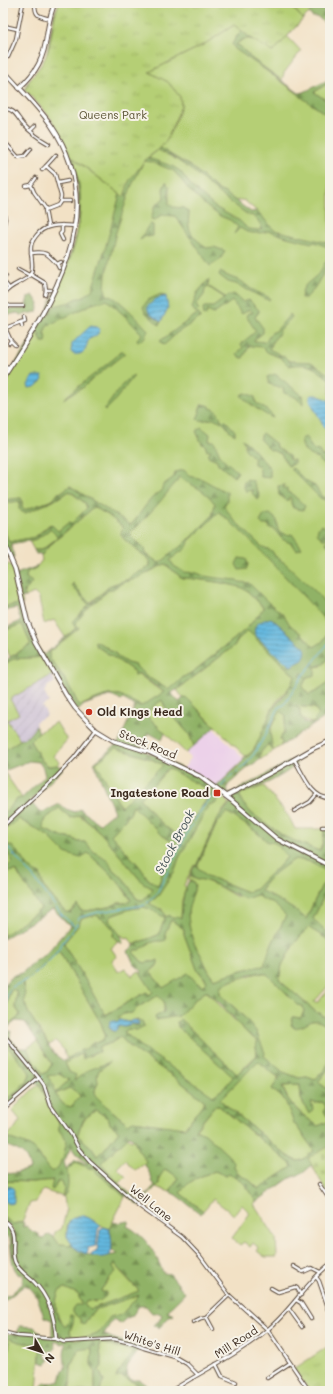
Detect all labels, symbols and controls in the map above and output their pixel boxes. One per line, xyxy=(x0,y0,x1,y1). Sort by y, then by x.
park label: Queens Park xyxy=(79,107,147,122)
place label: Old Kings Head xyxy=(97,704,182,719)
marker: Old Kings Head xyxy=(84,707,94,717)
street label: Stock Road xyxy=(117,725,179,762)
place label: Ingatestone Road xyxy=(110,785,209,800)
marker: Ingatestone Road xyxy=(212,788,222,798)
water label: Stock Brook xyxy=(151,806,198,876)
street label: Well Lane xyxy=(127,1181,176,1225)
street label: Mill Road xyxy=(211,1322,260,1361)
street label: White's Hill xyxy=(122,1326,182,1359)
north arrow xyxy=(22,1332,62,1372)
text: N xyxy=(42,1351,59,1367)

